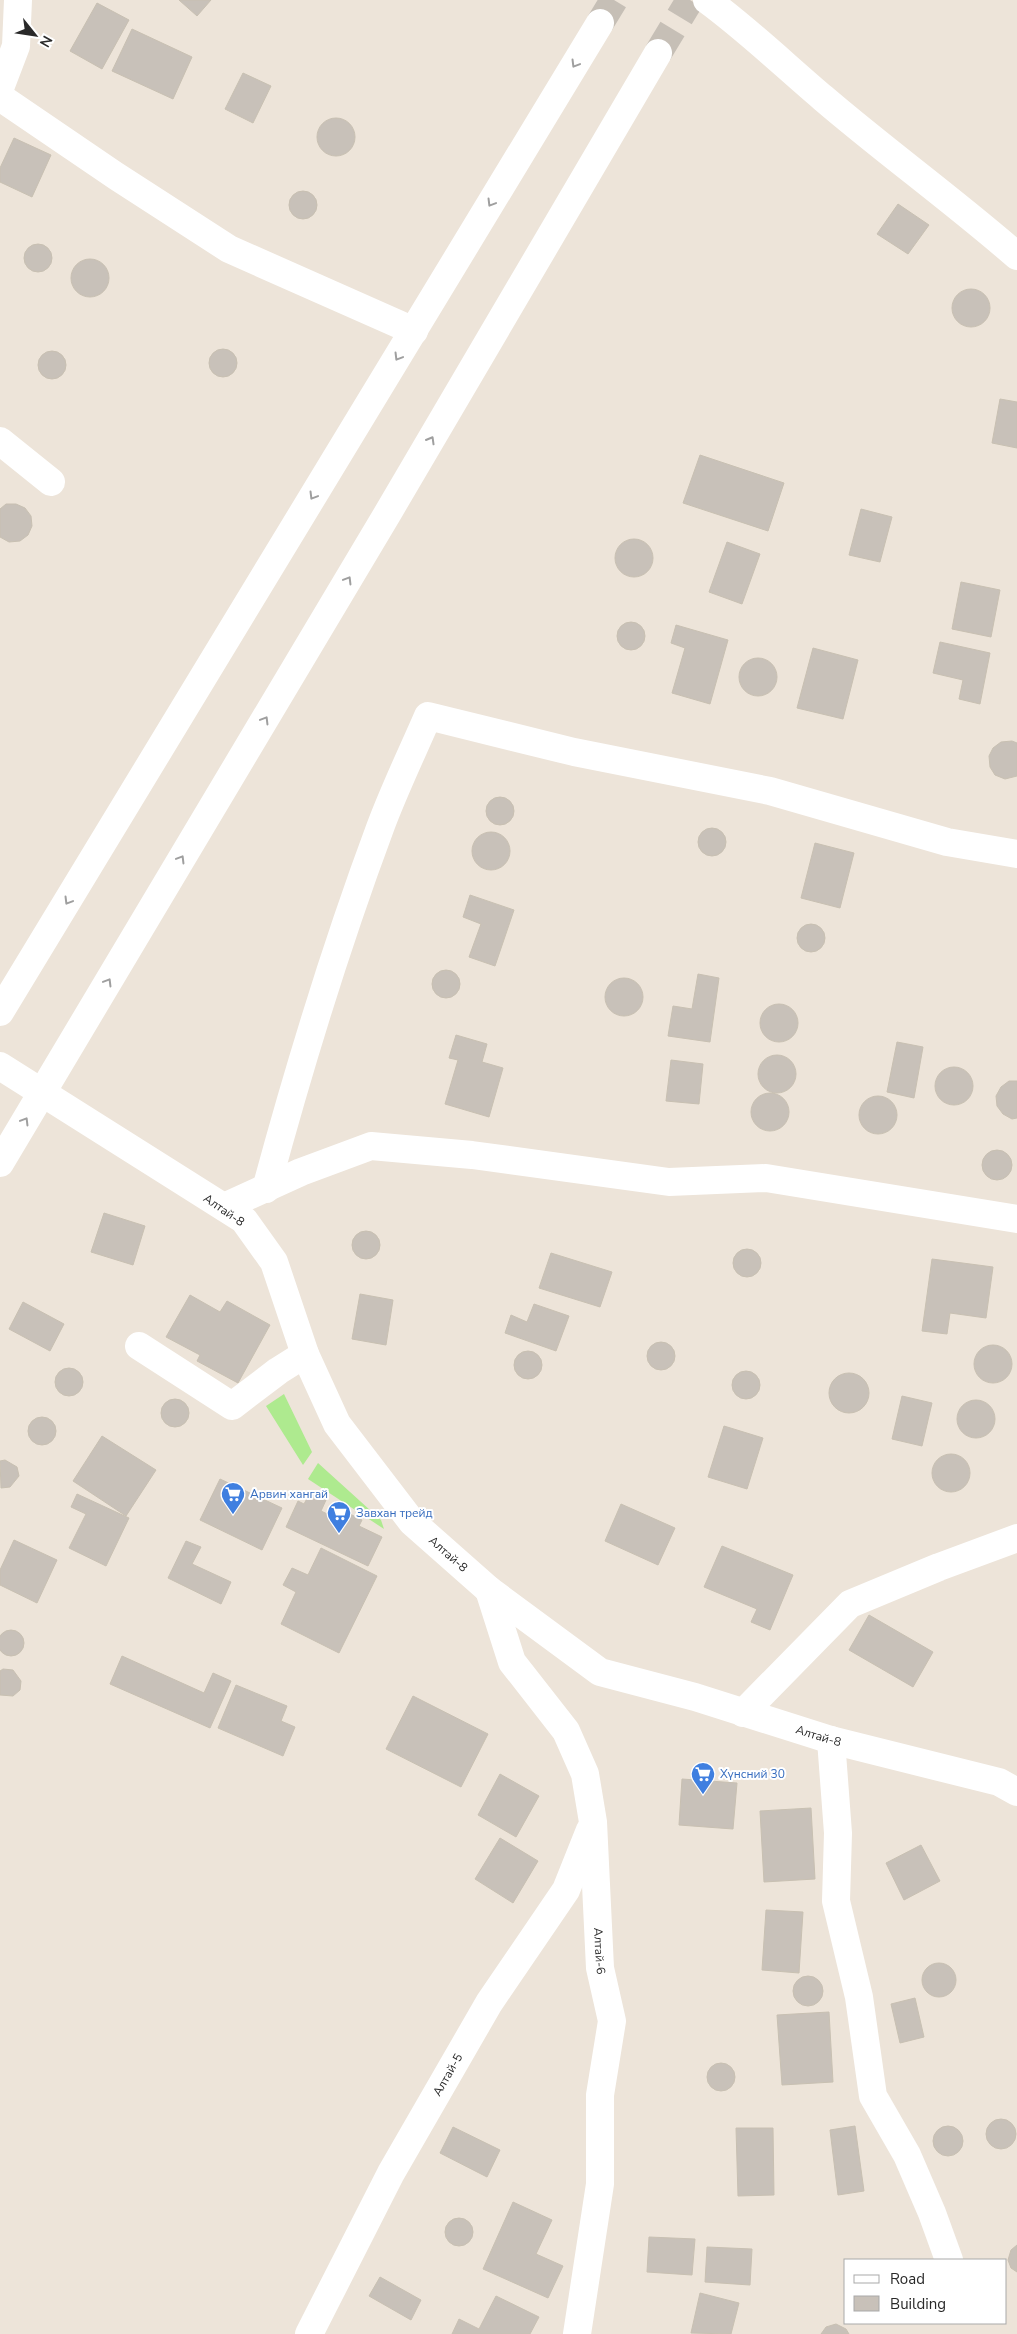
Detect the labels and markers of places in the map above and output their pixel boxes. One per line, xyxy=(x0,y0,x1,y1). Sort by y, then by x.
supermarket icon: Арвин хангай xyxy=(220,1481,246,1515)
place label: Арвин хангай xyxy=(250,1486,328,1502)
supermarket icon: Завхан трейд xyxy=(326,1500,352,1534)
place label: Завхан трейд xyxy=(356,1505,433,1521)
supermarket icon: Хүнсний 30 xyxy=(690,1761,716,1795)
place label: Хүнсний 30 xyxy=(720,1766,785,1782)

